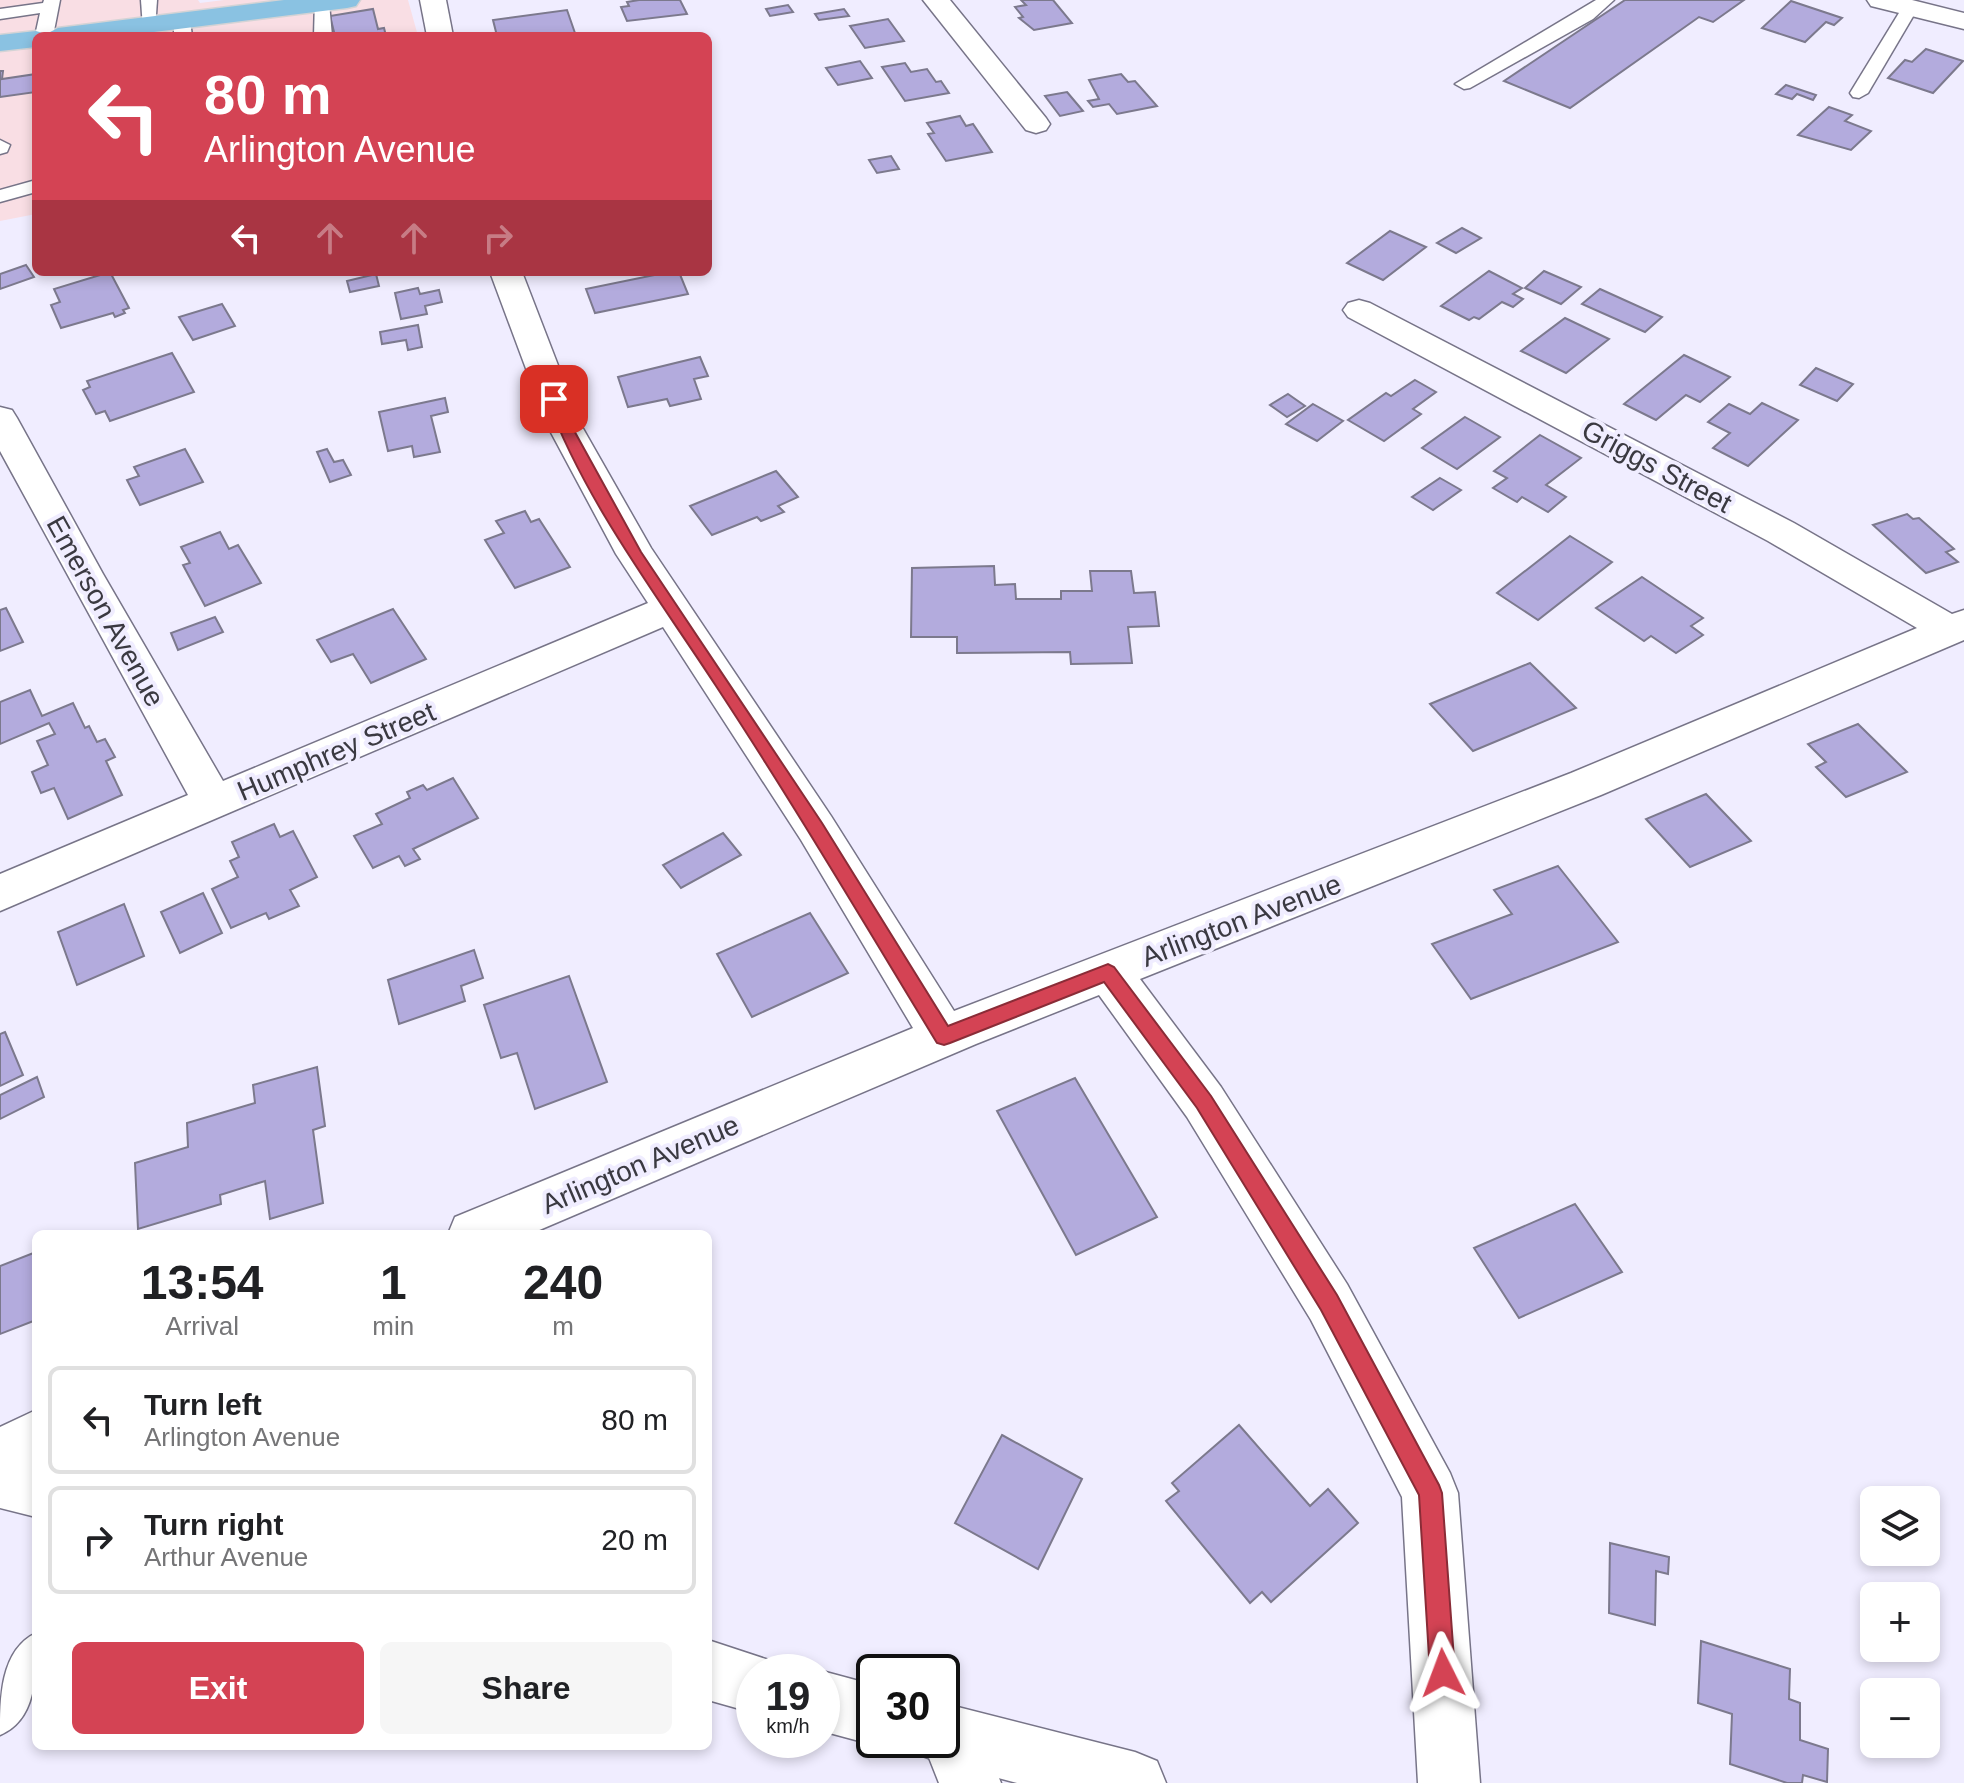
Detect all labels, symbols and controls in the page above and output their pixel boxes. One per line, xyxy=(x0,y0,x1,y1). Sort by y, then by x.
text: 80 m xyxy=(204,63,332,126)
icon: left xyxy=(72,64,176,168)
text: Arlington Avenue xyxy=(204,129,476,170)
icon: left xyxy=(224,216,268,260)
icon: ahead xyxy=(308,216,352,260)
icon: ahead xyxy=(392,216,436,260)
icon: right xyxy=(476,216,520,260)
pin xyxy=(520,365,588,433)
icon: arrive xyxy=(532,377,576,421)
street label: Griggs Street xyxy=(1577,414,1737,519)
street label: Emerson Avenue xyxy=(40,511,171,712)
street label: Humphrey Street xyxy=(233,696,440,807)
street label: Arlington Avenue xyxy=(1137,868,1345,973)
street label: Arlington Avenue xyxy=(537,1109,743,1220)
text: 13:54 xyxy=(141,1256,264,1309)
text: 1 xyxy=(380,1256,407,1309)
text: 240 xyxy=(523,1256,603,1309)
text: Arrival xyxy=(165,1311,239,1341)
text: min xyxy=(372,1311,414,1341)
text: m xyxy=(552,1311,574,1341)
text: Turn left xyxy=(144,1388,262,1421)
icon: left xyxy=(76,1398,120,1442)
text: 80 m xyxy=(601,1403,668,1436)
text: Arlington Avenue xyxy=(144,1422,340,1452)
map controls xyxy=(1860,1486,1940,1758)
button: layers xyxy=(1860,1486,1940,1566)
text: Turn right xyxy=(144,1508,283,1541)
icon: right xyxy=(76,1518,120,1562)
text: 20 m xyxy=(601,1523,668,1556)
text: Arthur Avenue xyxy=(144,1542,308,1572)
button: + xyxy=(1860,1582,1940,1662)
position arrow xyxy=(1401,1631,1485,1715)
button: Exit xyxy=(72,1642,364,1734)
button: Share xyxy=(380,1642,672,1734)
speed limit sign: 30 xyxy=(856,1654,960,1758)
text: 19 xyxy=(766,1674,810,1718)
button: − xyxy=(1860,1678,1940,1758)
text: km/h xyxy=(766,1715,810,1737)

